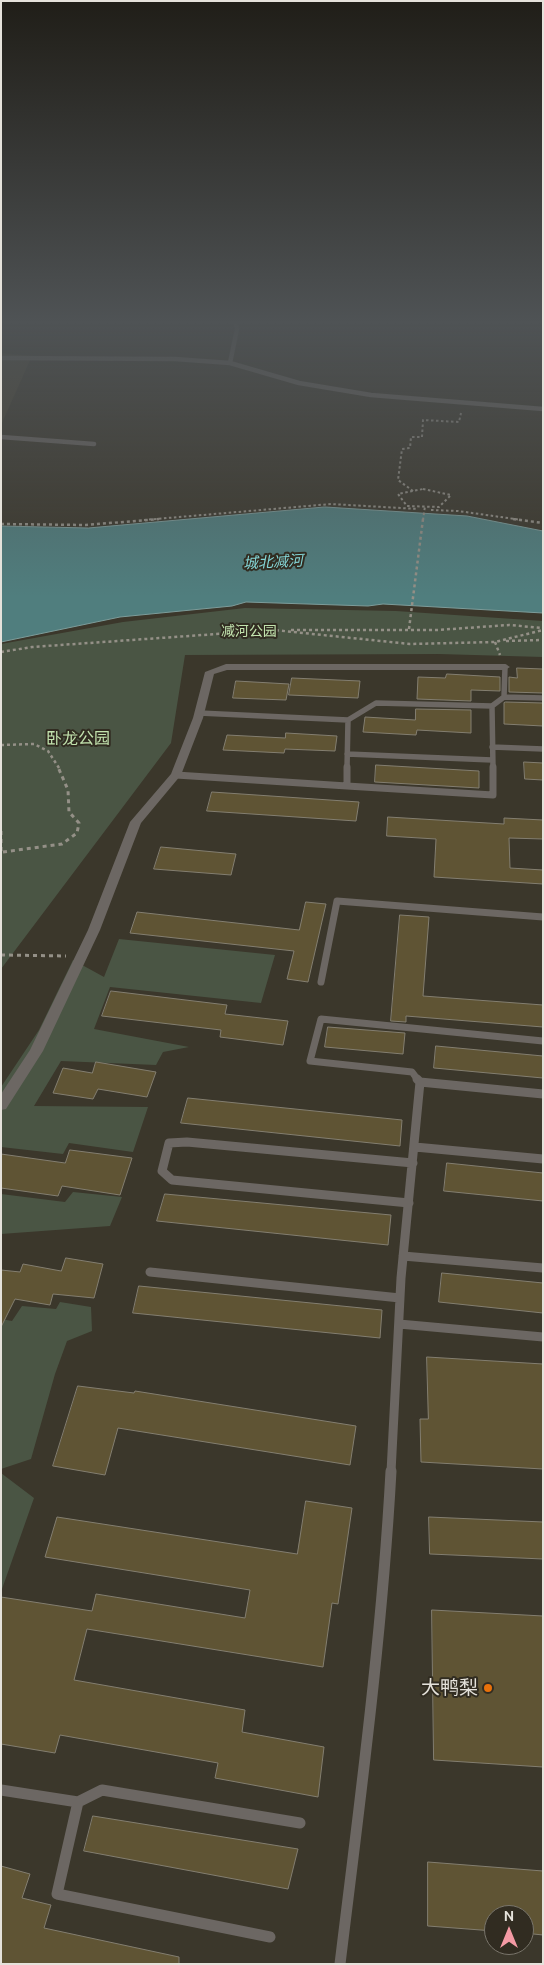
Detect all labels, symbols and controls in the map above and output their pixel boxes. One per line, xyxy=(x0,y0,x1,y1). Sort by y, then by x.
water label: 城北减河 xyxy=(243,551,303,573)
park label: 减河公园 xyxy=(221,623,277,639)
park label: 卧龙公园 xyxy=(46,729,110,749)
place label: 大鸭梨 xyxy=(421,1677,478,1699)
marker: 大鸭梨 xyxy=(482,1682,494,1694)
north arrow xyxy=(484,1905,534,1955)
text: N xyxy=(504,1908,514,1924)

